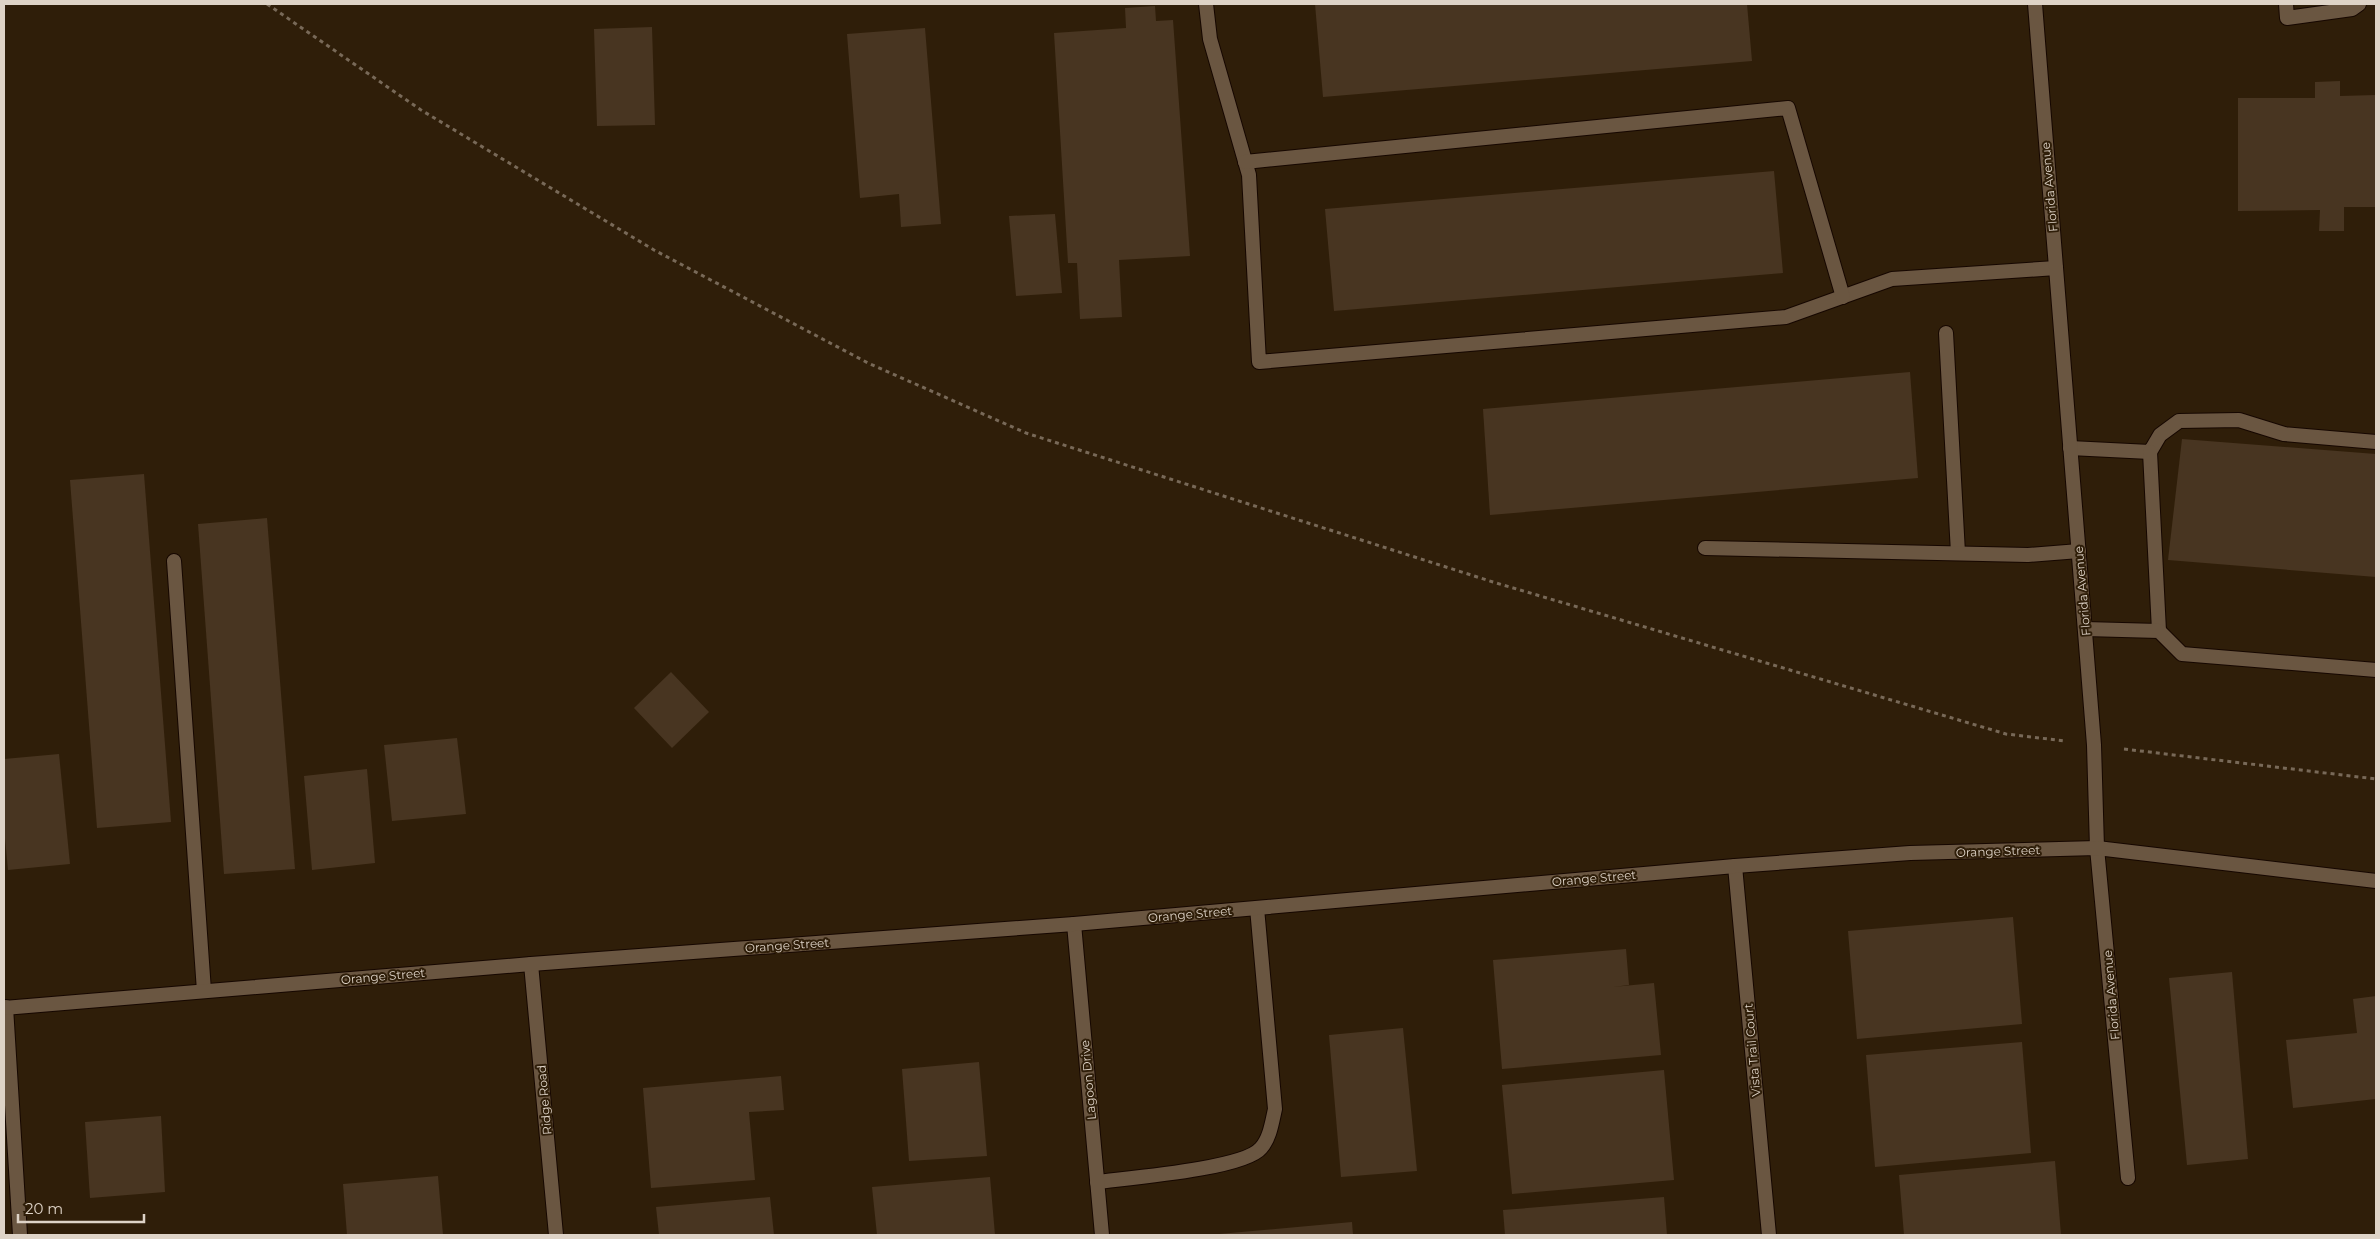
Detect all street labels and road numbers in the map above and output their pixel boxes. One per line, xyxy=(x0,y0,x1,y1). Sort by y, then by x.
street label: Florida Avenue xyxy=(2038,142,2060,232)
street label: Florida Avenue xyxy=(2071,546,2093,636)
street label: Orange Street xyxy=(1956,842,2041,860)
street label: Orange Street xyxy=(1551,867,1637,889)
street label: Orange Street xyxy=(1147,903,1233,925)
street label: Orange Street xyxy=(744,935,830,955)
street label: Florida Avenue xyxy=(2100,950,2122,1040)
street label: Orange Street xyxy=(340,965,426,987)
street label: Vista Trail Court xyxy=(1740,1003,1764,1097)
street label: Lagoon Drive xyxy=(1077,1039,1099,1121)
street label: Ridge Road xyxy=(533,1064,555,1136)

